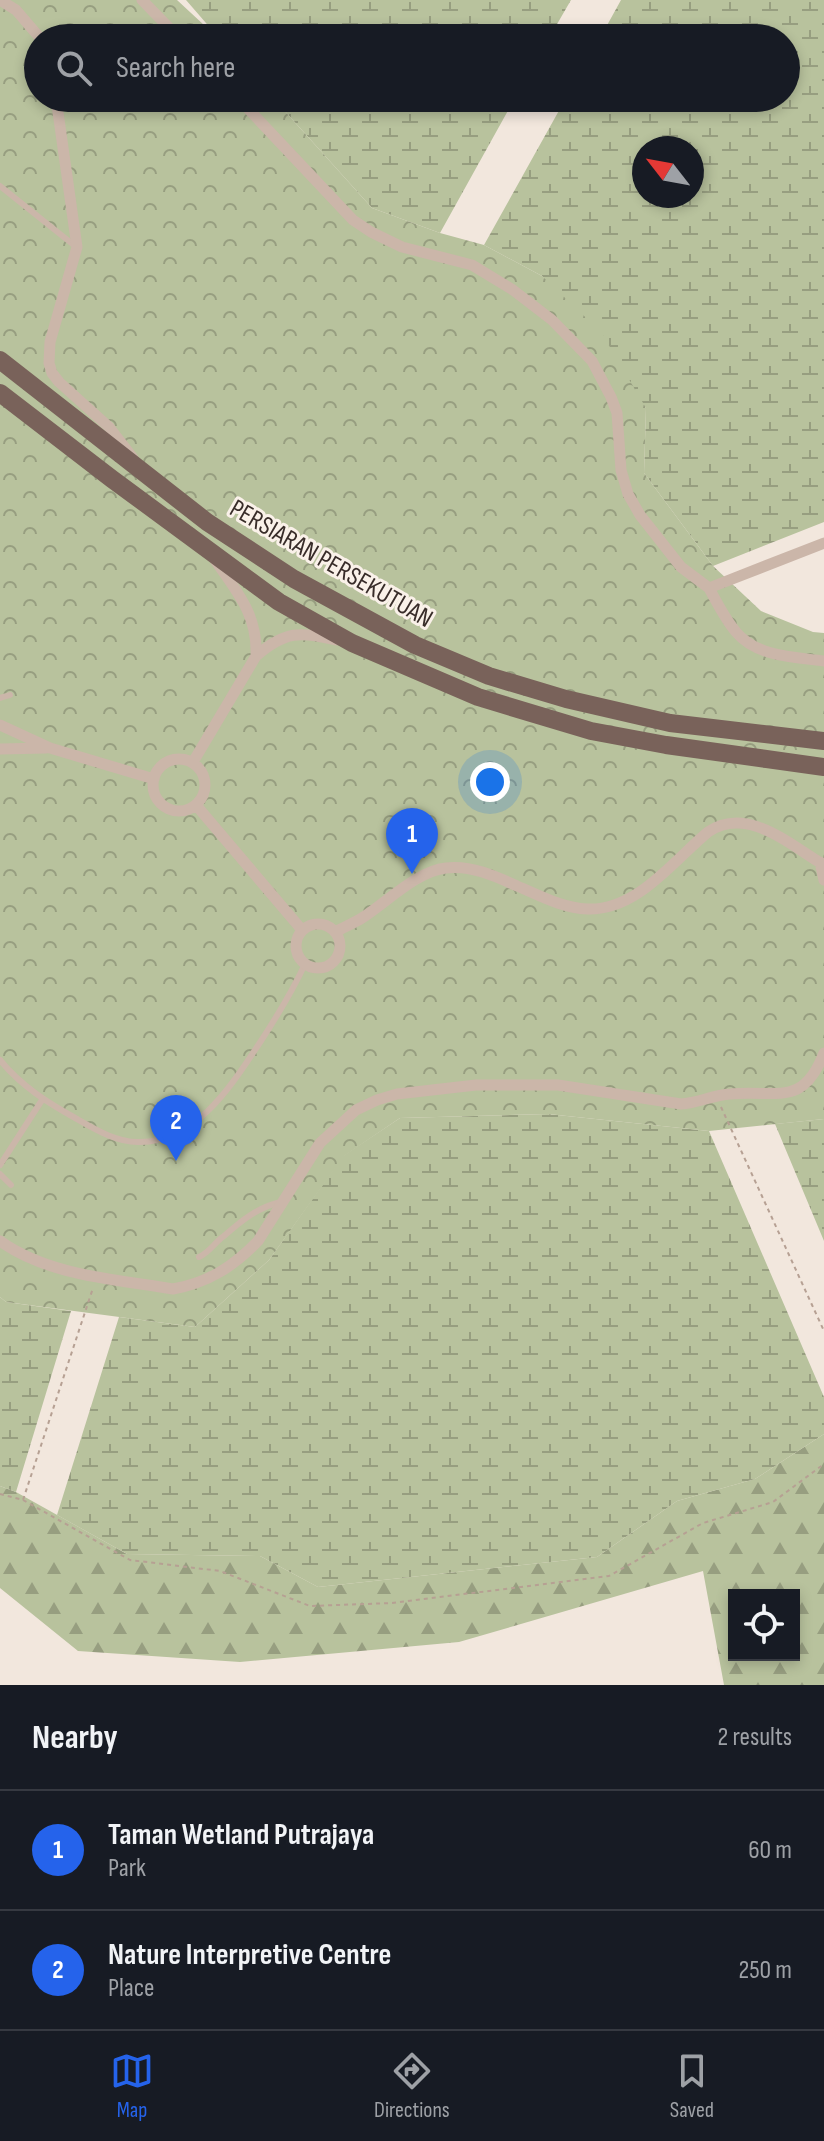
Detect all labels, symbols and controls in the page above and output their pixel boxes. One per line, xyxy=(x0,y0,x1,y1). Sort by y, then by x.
search box xyxy=(24,24,800,112)
icon: search xyxy=(52,46,96,90)
text: Search here xyxy=(116,50,235,86)
north arrow xyxy=(632,136,704,208)
street label: PERSIARAN PERSEKUTUAN xyxy=(224,493,438,635)
your location xyxy=(470,762,510,802)
pin: 1 xyxy=(386,808,438,874)
pin: 2 xyxy=(150,1095,202,1161)
map controls xyxy=(728,1589,800,1661)
button: locate xyxy=(728,1589,800,1661)
text: Nearby xyxy=(32,1717,118,1758)
text: 2 results xyxy=(718,1722,792,1753)
text: Taman Wetland Putrajaya xyxy=(108,1817,374,1853)
text: 1 xyxy=(53,1835,63,1866)
text: 60 m xyxy=(748,1835,792,1866)
text: Park xyxy=(108,1853,146,1884)
text: Nature Interpretive Centre xyxy=(108,1937,391,1973)
text: 2 xyxy=(52,1955,64,1986)
text: 250 m xyxy=(738,1955,792,1986)
text: Place xyxy=(108,1973,155,2004)
tab: Map xyxy=(110,2049,154,2124)
tab: Directions xyxy=(374,2049,450,2124)
tab: Saved xyxy=(670,2049,714,2124)

